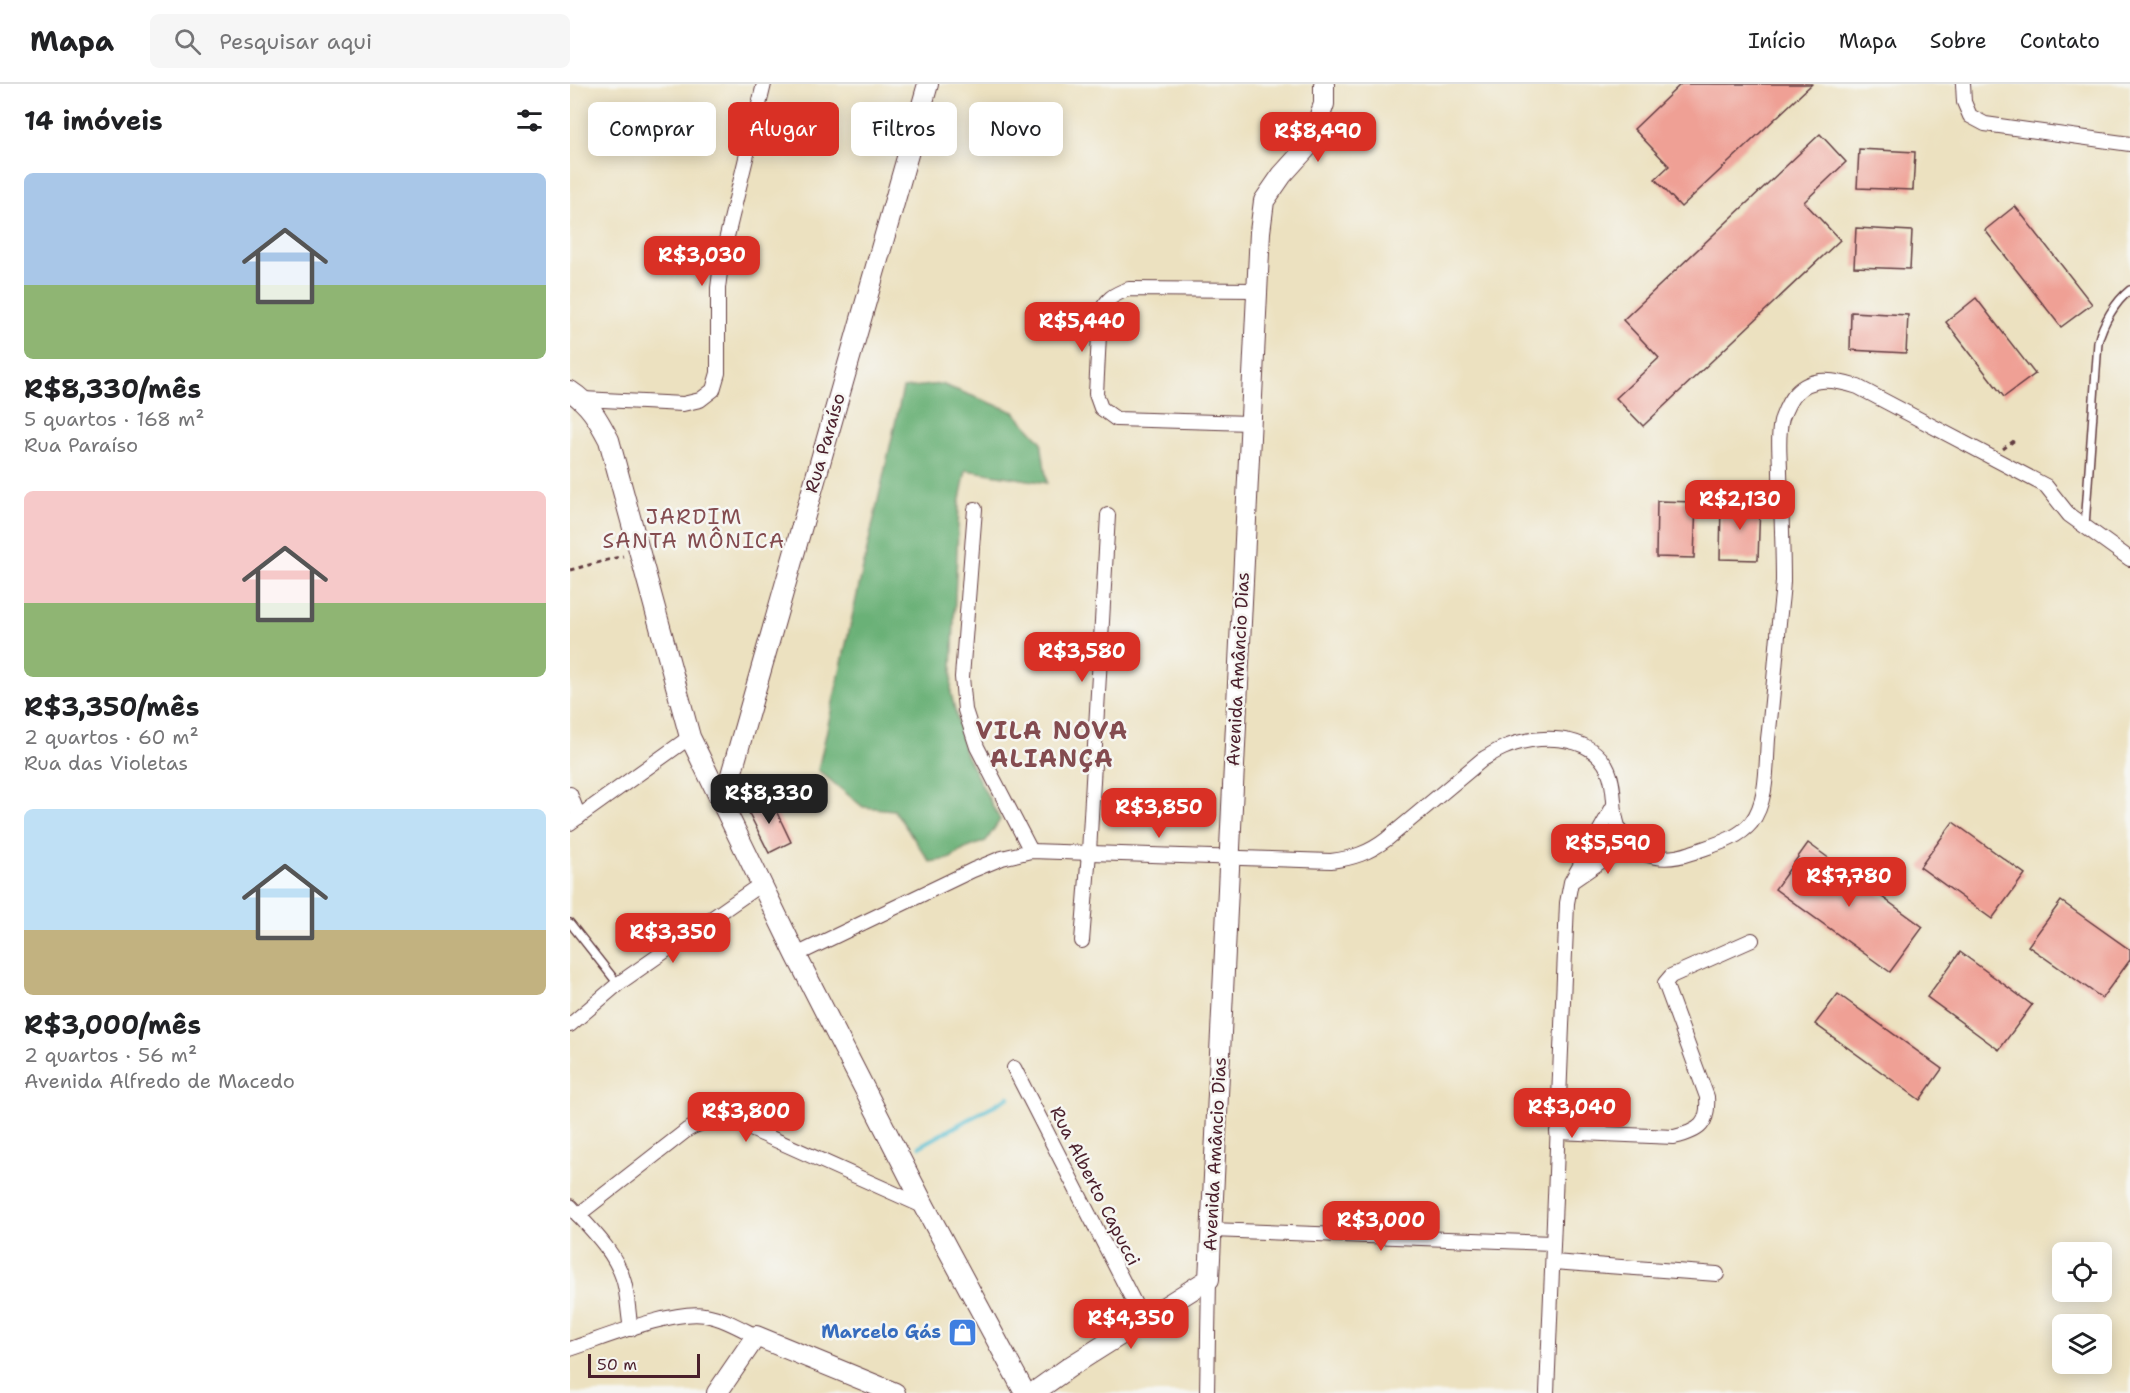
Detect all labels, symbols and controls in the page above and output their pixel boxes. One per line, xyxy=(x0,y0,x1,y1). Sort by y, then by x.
search box xyxy=(150,14,570,68)
text: Mapa xyxy=(30,22,114,60)
icon: search xyxy=(171,25,204,58)
text: Pesquisar aqui xyxy=(219,27,372,56)
text: Início xyxy=(1748,27,1806,55)
text: Mapa xyxy=(1839,27,1897,55)
text: Sobre xyxy=(1930,27,1987,55)
text: Contato xyxy=(2020,27,2100,55)
chip: Comprar xyxy=(588,102,716,156)
chip: Alugar xyxy=(728,102,839,156)
chip: Filtros xyxy=(851,102,957,156)
chip: Novo xyxy=(969,102,1063,156)
text: 14 imóveis xyxy=(24,103,163,138)
icon: filters xyxy=(513,104,546,137)
pin: R$8,490 xyxy=(1263,112,1373,163)
text: R$8,490 xyxy=(1274,118,1362,144)
icon: home xyxy=(231,212,339,320)
pin: R$3,030 xyxy=(647,236,757,287)
text: R$3,030 xyxy=(658,242,746,268)
pin: R$5,440 xyxy=(1027,302,1137,353)
text: R$5,440 xyxy=(1039,308,1125,334)
text: R$8,330/mês xyxy=(24,371,201,406)
street label: Rua Paraíso xyxy=(799,390,851,496)
text: 5 quartos · 168 m² xyxy=(24,406,204,432)
text: Rua Paraíso xyxy=(24,432,138,458)
pin: R$2,130 xyxy=(1685,480,1795,531)
text: R$2,130 xyxy=(1699,486,1781,512)
district label: JARDIM SANTA MÔNICA xyxy=(602,503,786,555)
icon: home xyxy=(231,530,339,638)
street label: Avenida Amâncio Dias xyxy=(1221,571,1255,767)
pin: R$3,580 xyxy=(1027,632,1137,683)
text: R$3,580 xyxy=(1038,638,1126,664)
text: R$3,350/mês xyxy=(24,689,199,724)
district label: VILA NOVA ALIANÇA xyxy=(975,715,1129,775)
text: 2 quartos · 60 m² xyxy=(24,724,199,750)
text: Rua das Violetas xyxy=(24,750,188,776)
pin: R$8,330 xyxy=(714,774,824,825)
text: R$8,330 xyxy=(725,780,813,806)
pin: R$3,850 xyxy=(1104,788,1214,839)
text: R$3,850 xyxy=(1115,794,1203,820)
pin: R$5,590 xyxy=(1553,824,1663,875)
text: R$5,590 xyxy=(1565,830,1651,856)
icon: home xyxy=(231,848,339,956)
pin: R$7,780 xyxy=(1794,857,1904,908)
text: R$7,780 xyxy=(1806,863,1892,889)
pin: R$3,350 xyxy=(618,913,728,964)
text: R$3,350 xyxy=(629,919,717,945)
text: R$3,000/mês xyxy=(24,1007,201,1042)
text: 2 quartos · 56 m² xyxy=(24,1042,197,1068)
street label: Avenida Amâncio Dias xyxy=(1198,1056,1232,1252)
text: Avenida Alfredo de Macedo xyxy=(24,1068,295,1094)
pin: R$3,040 xyxy=(1517,1088,1627,1139)
pin: R$3,800 xyxy=(691,1092,801,1143)
text: R$3,040 xyxy=(1528,1094,1616,1120)
text: R$3,800 xyxy=(702,1098,790,1124)
street label: Rua Alberto Capucci xyxy=(1044,1102,1146,1270)
pin: R$3,000 xyxy=(1326,1201,1436,1252)
text: R$3,000 xyxy=(1337,1207,1425,1233)
map controls xyxy=(2052,1242,2112,1374)
button: locate xyxy=(2052,1242,2112,1302)
pin: R$4,350 xyxy=(1076,1299,1186,1350)
text: R$4,350 xyxy=(1088,1305,1174,1331)
button: layers xyxy=(2052,1314,2112,1374)
shop icon: Marcelo Gás xyxy=(946,1316,978,1348)
place label: Marcelo Gás xyxy=(821,1320,941,1344)
scale bar xyxy=(588,1351,700,1378)
text: 50 m xyxy=(597,1354,637,1375)

